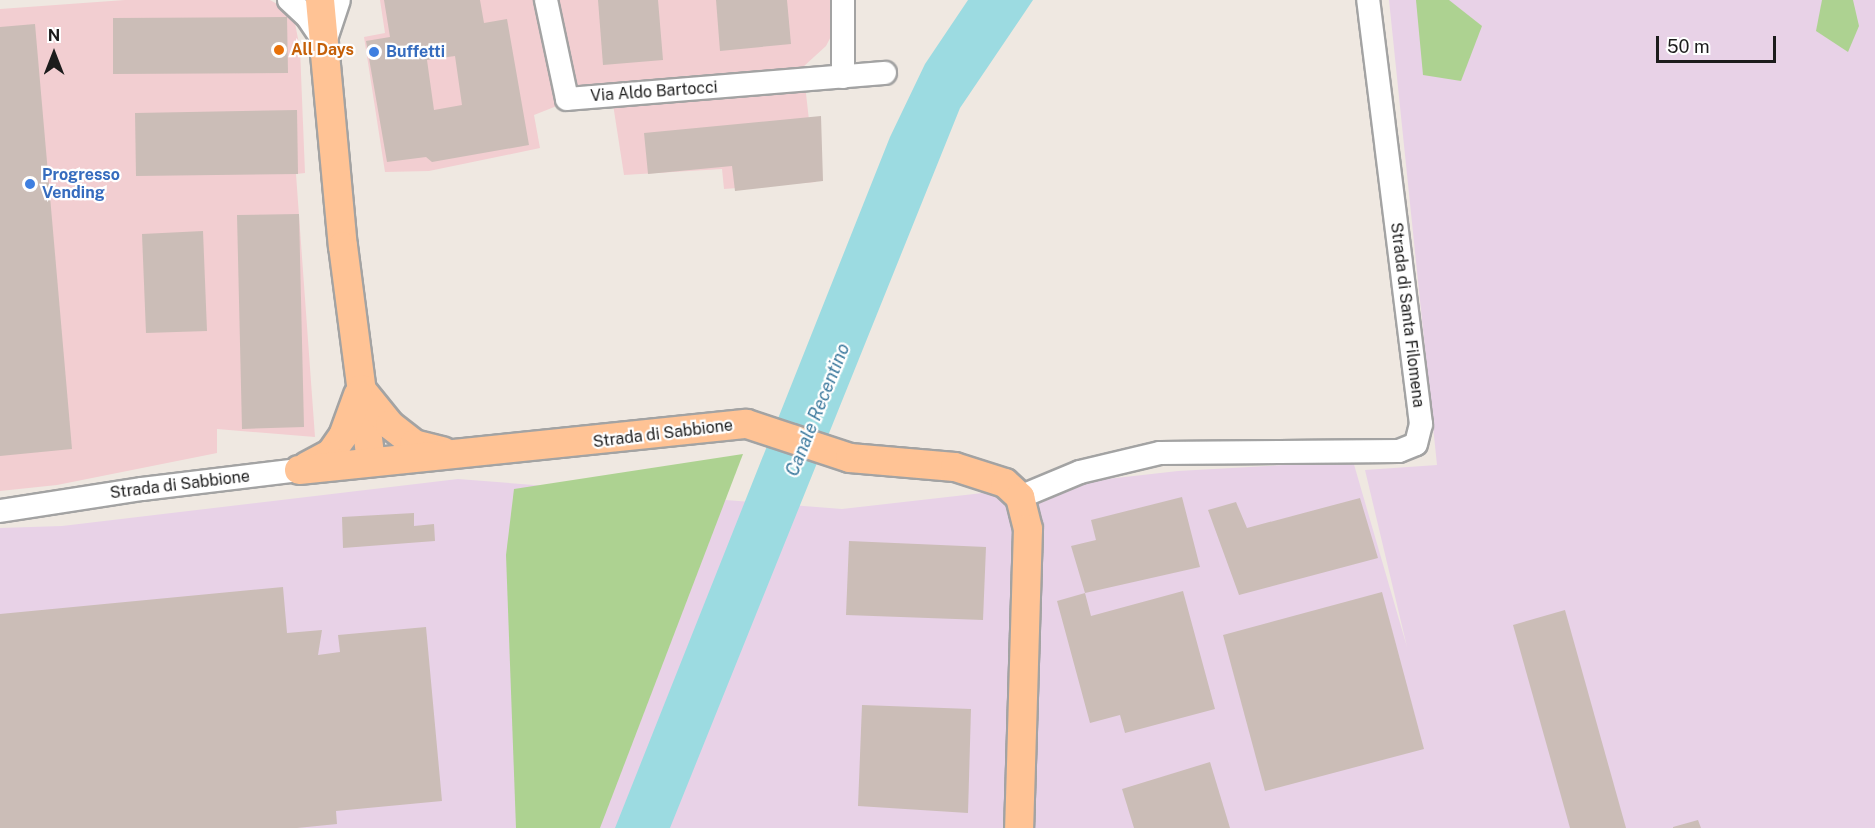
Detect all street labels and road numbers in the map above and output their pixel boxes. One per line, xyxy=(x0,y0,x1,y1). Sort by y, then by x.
street label: Via Aldo Bartocci xyxy=(590,78,718,106)
street label: Strada di Santa Filomena xyxy=(1386,221,1428,409)
street label: Strada di Sabbione xyxy=(592,416,734,452)
street label: Strada di Sabbione xyxy=(109,467,251,503)

